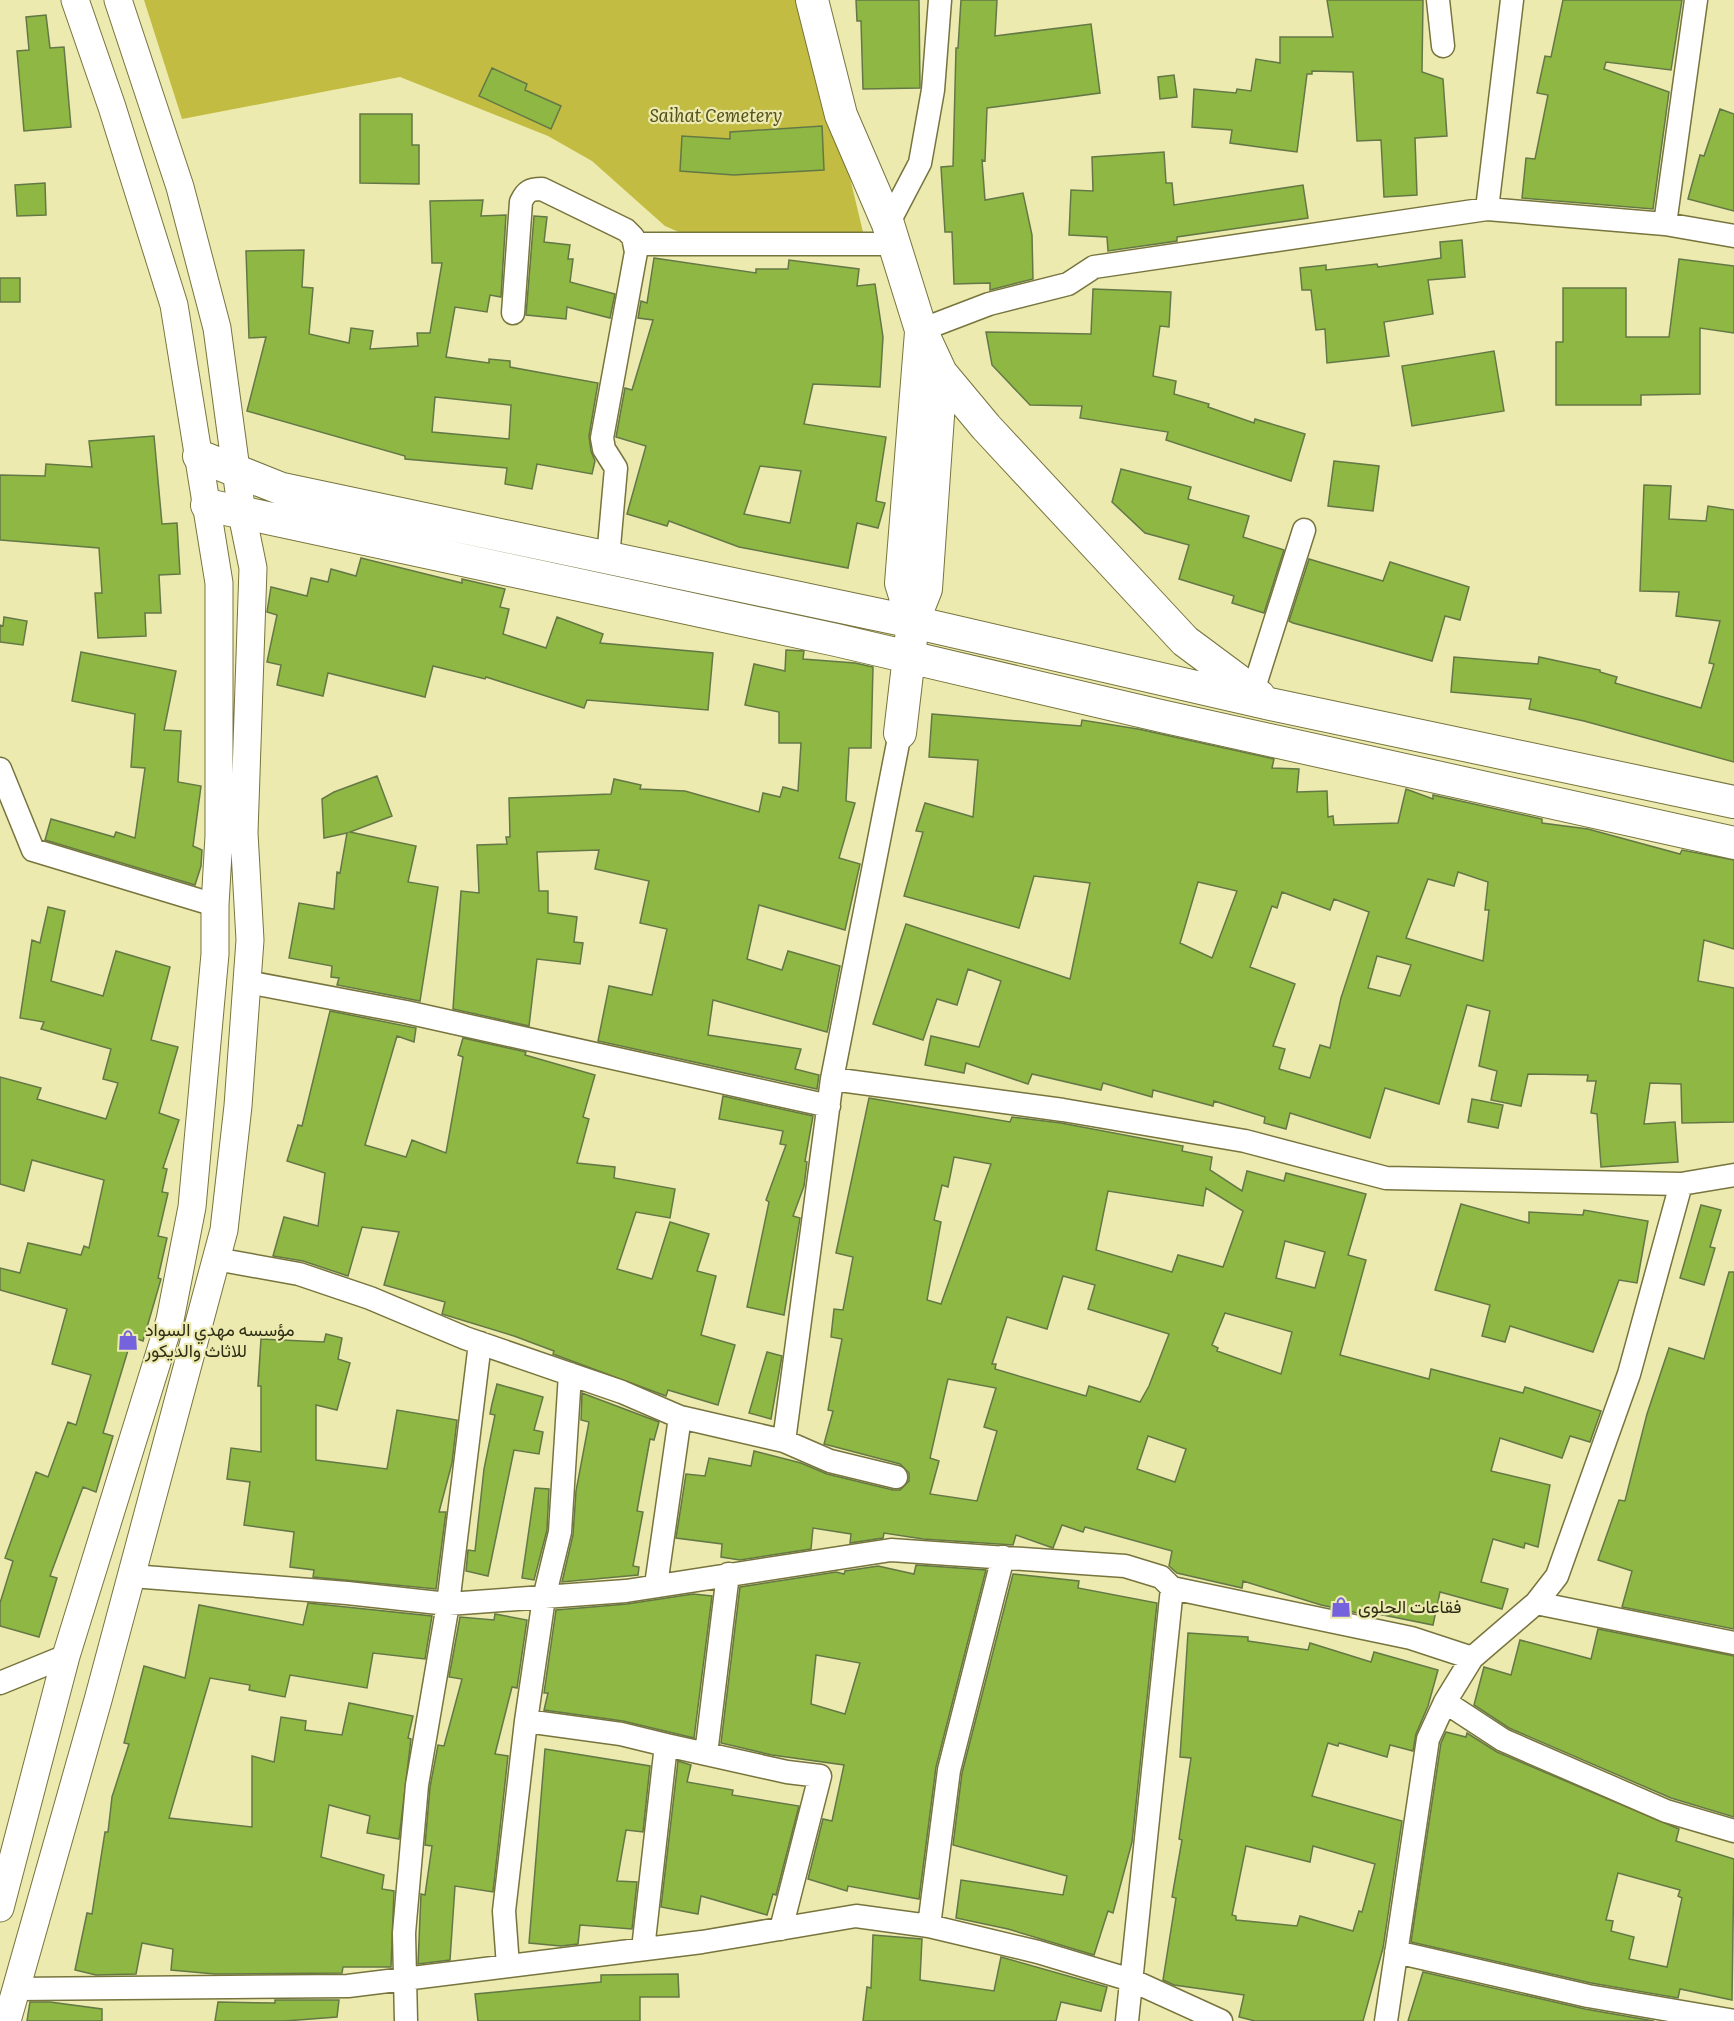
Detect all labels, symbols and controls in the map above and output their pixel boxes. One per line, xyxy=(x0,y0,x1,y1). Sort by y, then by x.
park label: Saihat Cemetery xyxy=(650,101,782,128)
place label: مؤسسه مهدي السواد للاثاث والديكور xyxy=(144,1315,295,1363)
shop icon: مؤسسه مهدي السواد للاثاث والديكور xyxy=(116,1328,140,1352)
place label: فقاعات الحلوى xyxy=(1358,1592,1461,1619)
shop icon: فقاعات الحلوى xyxy=(1329,1595,1353,1619)

